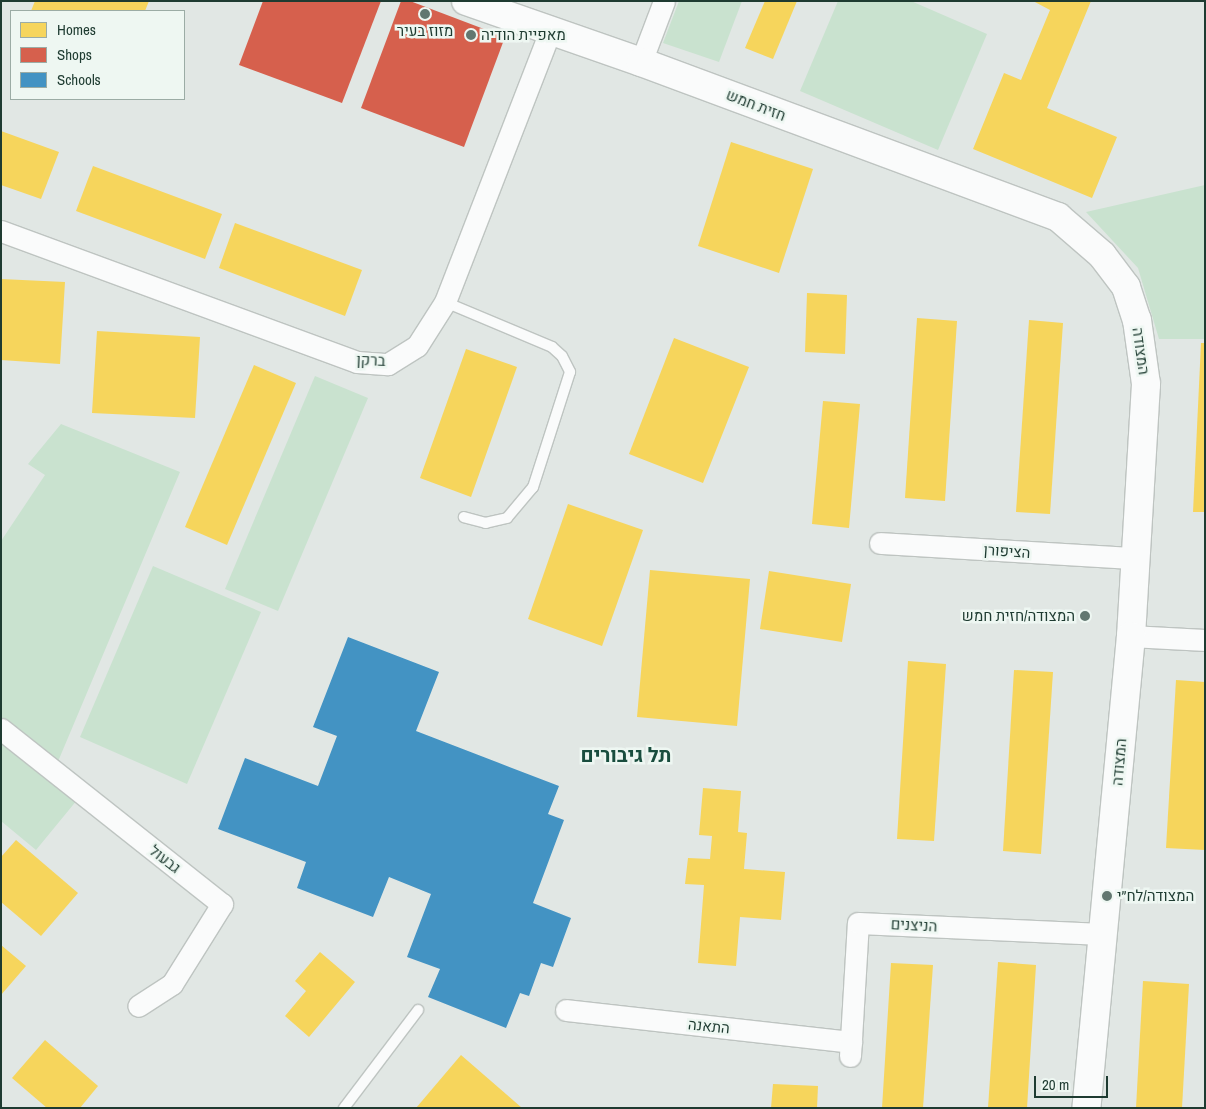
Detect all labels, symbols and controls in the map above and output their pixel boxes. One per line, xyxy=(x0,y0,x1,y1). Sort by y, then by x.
marker: מזוז בעיר xyxy=(419,8,431,20)
legend xyxy=(10,10,185,100)
text: Homes xyxy=(57,19,96,40)
place label: מזוז בעיר xyxy=(397,22,453,40)
place label: מאפיית הודיה xyxy=(481,26,566,44)
marker: מאפיית הודיה xyxy=(465,29,477,41)
text: Shops xyxy=(57,44,92,65)
text: Schools xyxy=(57,69,101,90)
street label: חזית חמש xyxy=(724,85,788,125)
street label: המצודה xyxy=(1129,326,1153,376)
street label: ברקן xyxy=(356,351,386,369)
street label: הציפורן xyxy=(983,540,1031,562)
place label: המצודה/חזית חמש xyxy=(962,607,1075,625)
marker: המצודה/חזית חמש xyxy=(1079,610,1091,622)
street label: המצודה xyxy=(1108,738,1130,786)
district label: תל גיבורים xyxy=(581,742,671,766)
street label: גבעול xyxy=(146,841,184,877)
place label: המצודה/לח״י xyxy=(1117,887,1194,905)
marker: המצודה/לח״י xyxy=(1101,890,1113,902)
street label: הניצנים xyxy=(890,915,938,935)
street label: התאנה xyxy=(687,1015,731,1037)
scale bar xyxy=(1036,1066,1110,1098)
text: 20 m xyxy=(1042,1074,1069,1095)

